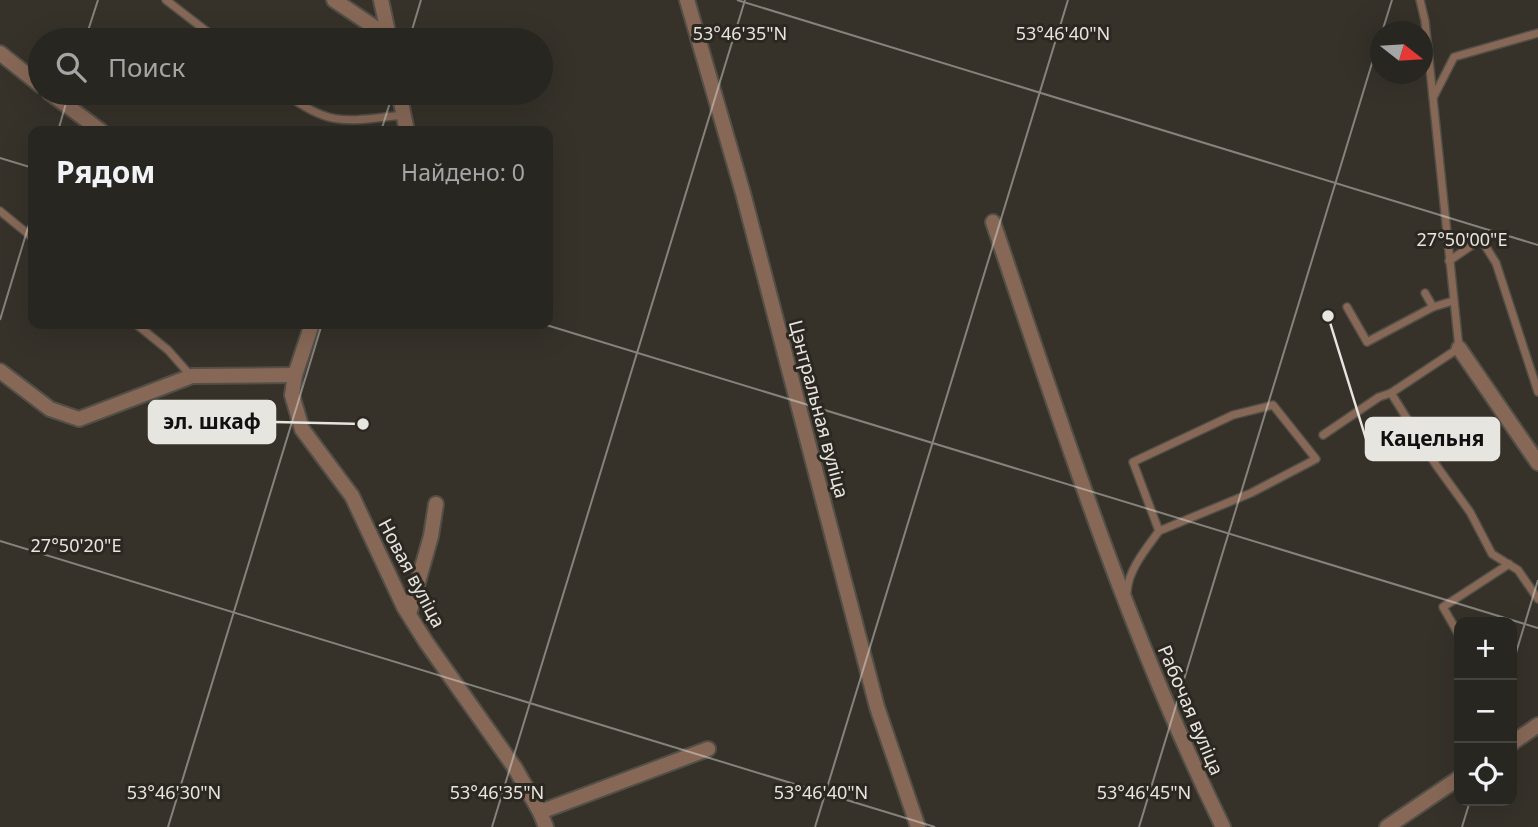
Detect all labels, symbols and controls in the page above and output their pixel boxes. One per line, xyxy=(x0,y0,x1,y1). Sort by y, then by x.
text: 53°46'35"N xyxy=(693,21,787,45)
text: 53°46'40"N xyxy=(1016,21,1110,45)
north arrow xyxy=(1370,21,1433,84)
search box xyxy=(28,28,553,105)
icon: search xyxy=(52,48,90,86)
text: Поиск xyxy=(108,49,185,85)
text: Рядом xyxy=(56,151,155,192)
text: Найдено: 0 xyxy=(401,156,525,188)
text: 27°50'00"E xyxy=(1417,227,1507,251)
street label: Цэнтральная вуліца xyxy=(783,317,855,501)
callout: эл. шкаф xyxy=(149,401,275,443)
text: эл. шкаф xyxy=(163,407,261,435)
callout: Кацельня xyxy=(1366,418,1499,460)
text: Кацельня xyxy=(1380,424,1484,452)
street label: Новая вуліца xyxy=(372,514,452,632)
text: 27°50'20"E xyxy=(31,533,121,557)
map controls xyxy=(1454,617,1517,806)
button: + xyxy=(1454,617,1517,680)
street label: Рабочая вуліца xyxy=(1152,641,1230,779)
button: − xyxy=(1454,680,1517,743)
button: locate xyxy=(1454,743,1517,806)
text: 53°46'30"N xyxy=(127,780,221,804)
text: 53°46'35"N xyxy=(450,780,544,804)
text: 53°46'40"N xyxy=(774,780,868,804)
text: 53°46'45"N xyxy=(1097,780,1191,804)

